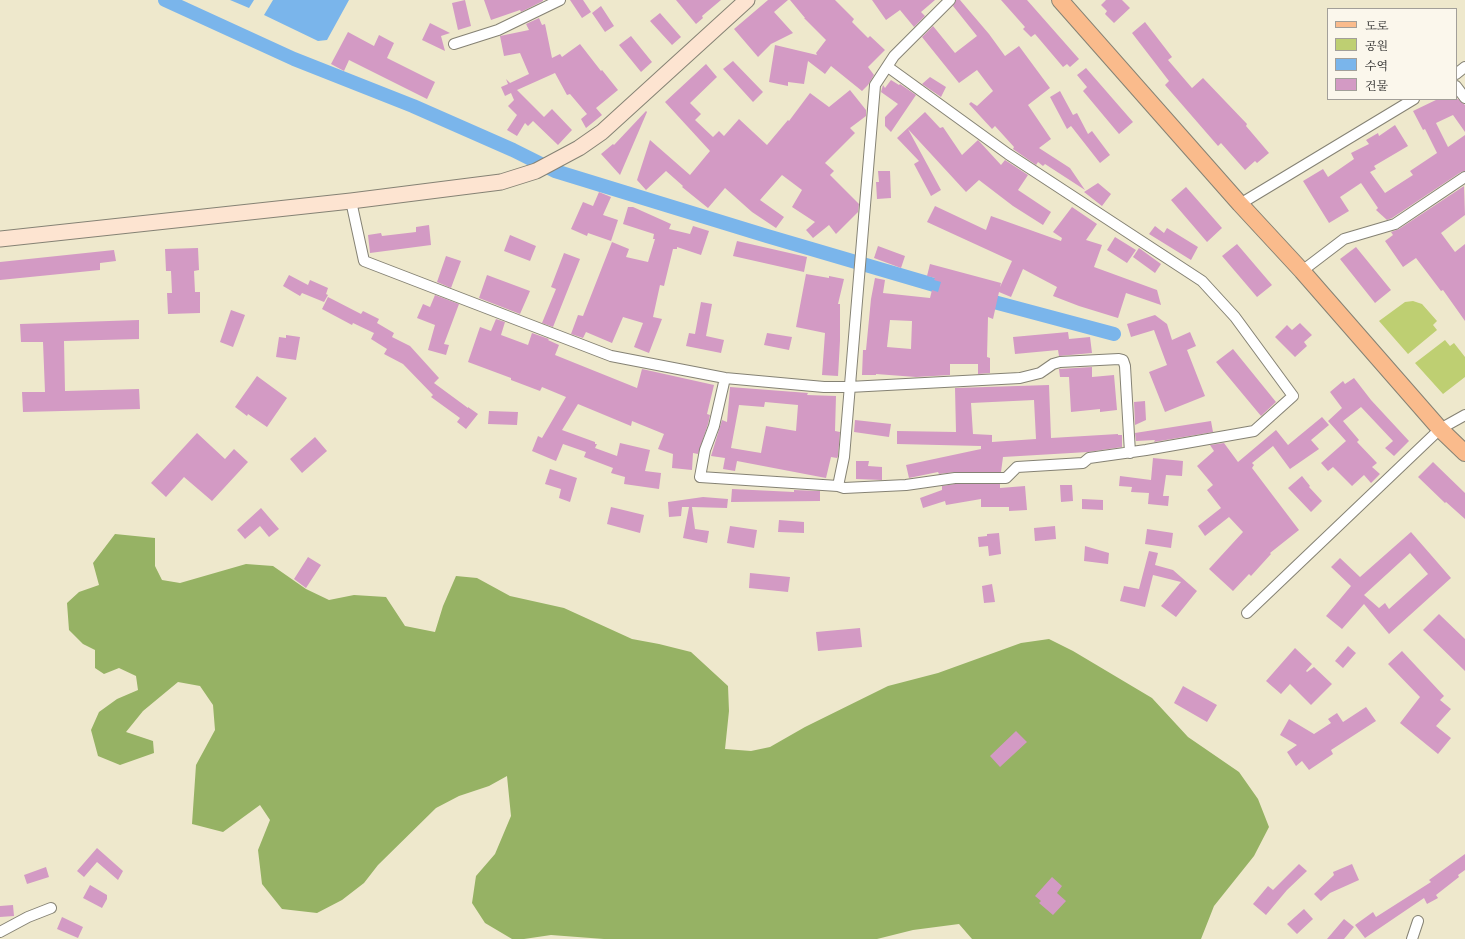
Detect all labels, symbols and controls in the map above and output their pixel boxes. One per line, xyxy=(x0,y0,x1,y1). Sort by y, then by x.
legend xyxy=(1327,8,1457,100)
text: 도로 xyxy=(1365,18,1388,33)
text: 공원 xyxy=(1365,38,1388,53)
text: 수역 xyxy=(1365,58,1388,73)
text: 건물 xyxy=(1365,78,1388,93)

